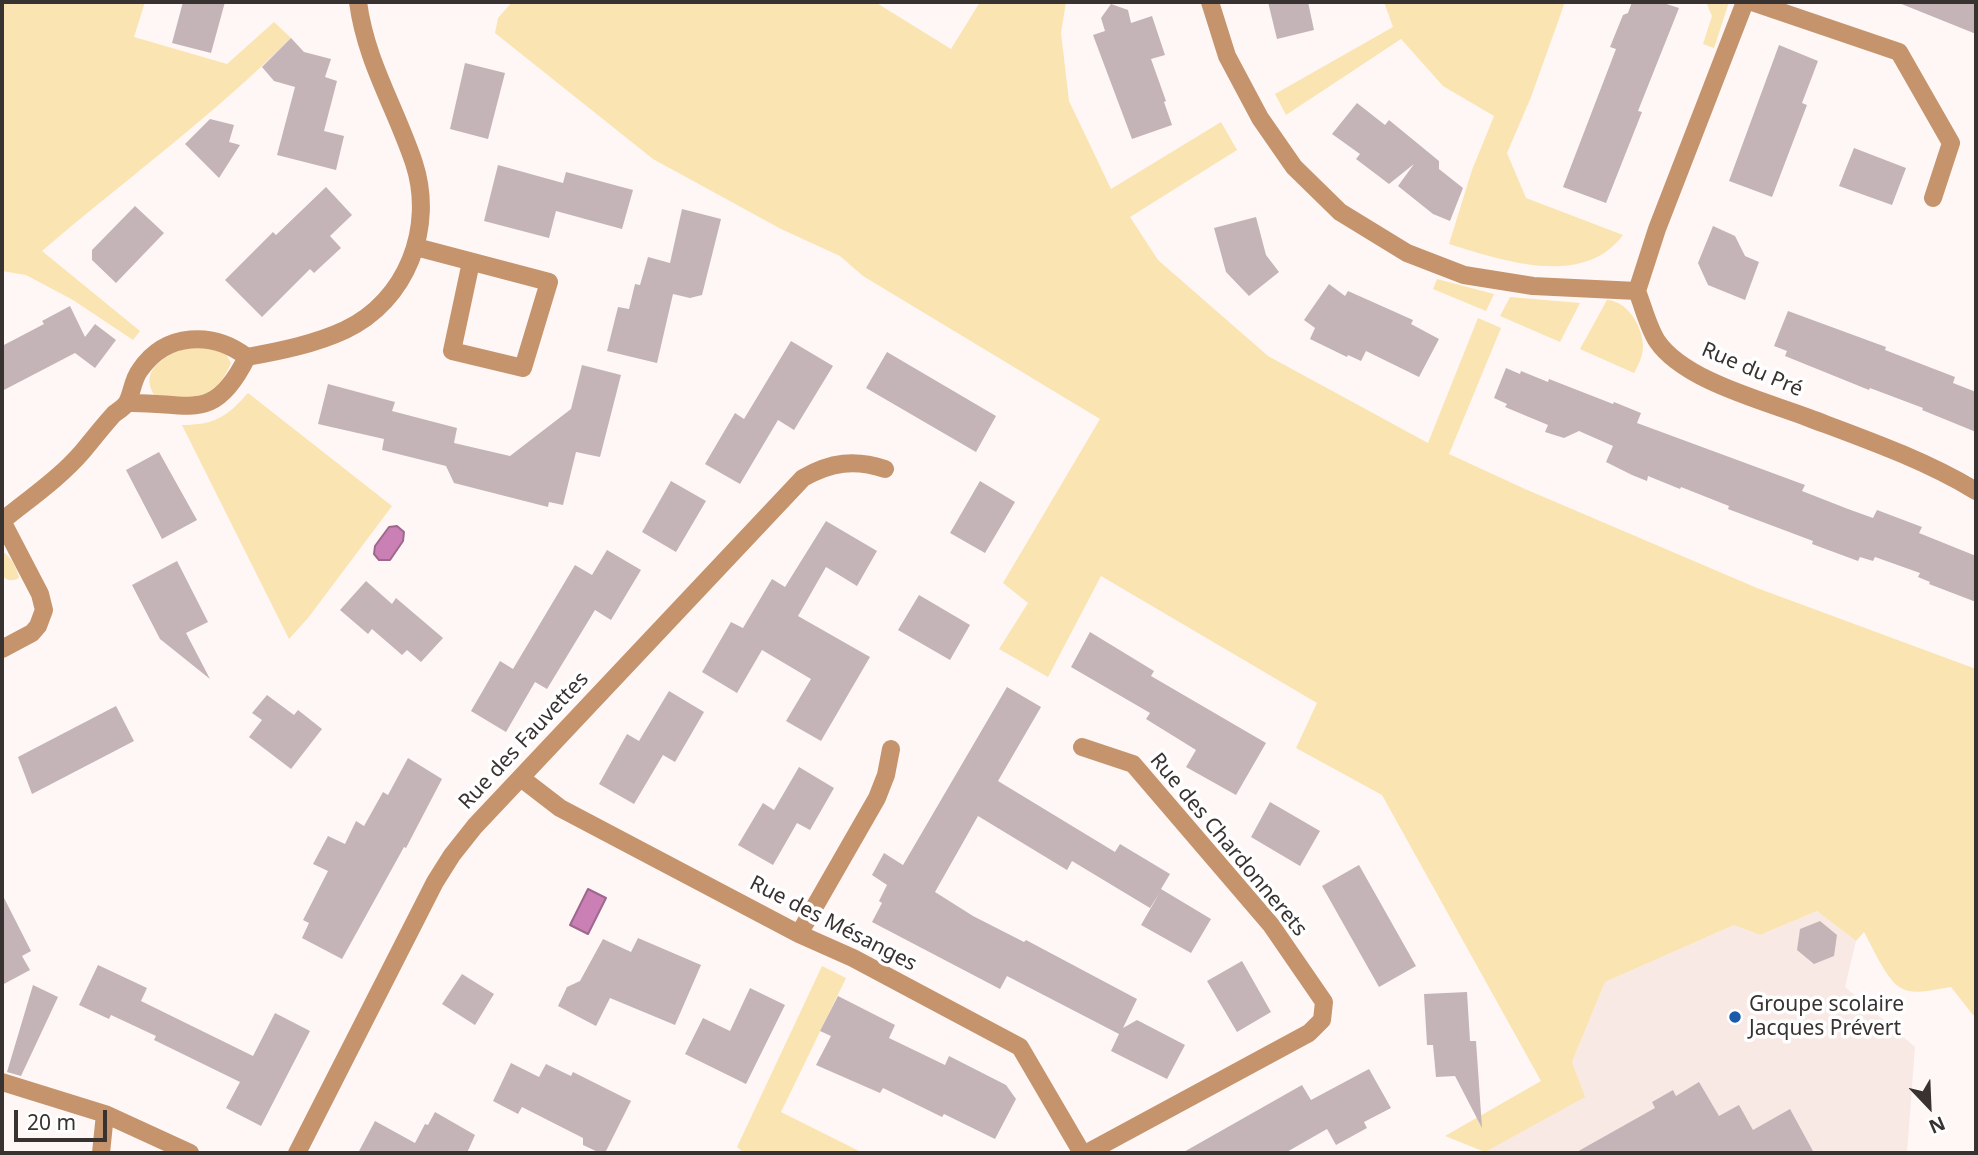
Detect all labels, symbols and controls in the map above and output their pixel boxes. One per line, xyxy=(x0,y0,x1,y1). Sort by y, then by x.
street label: Rue du Pré xyxy=(1698,337,1806,403)
street label: Rue des Fauvettes xyxy=(454,667,594,815)
street label: Rue des Chardonnerets xyxy=(1144,748,1312,942)
street label: Rue des Mésanges xyxy=(745,871,921,977)
place label: Groupe scolaire Jacques Prévert xyxy=(1749,992,1904,1042)
marker: Groupe scolaire Jacques Prévert xyxy=(1727,1009,1743,1025)
north arrow xyxy=(1894,1071,1964,1141)
scale bar xyxy=(18,1096,110,1140)
text: 20 m xyxy=(27,1108,76,1136)
text: N xyxy=(1925,1110,1949,1140)

